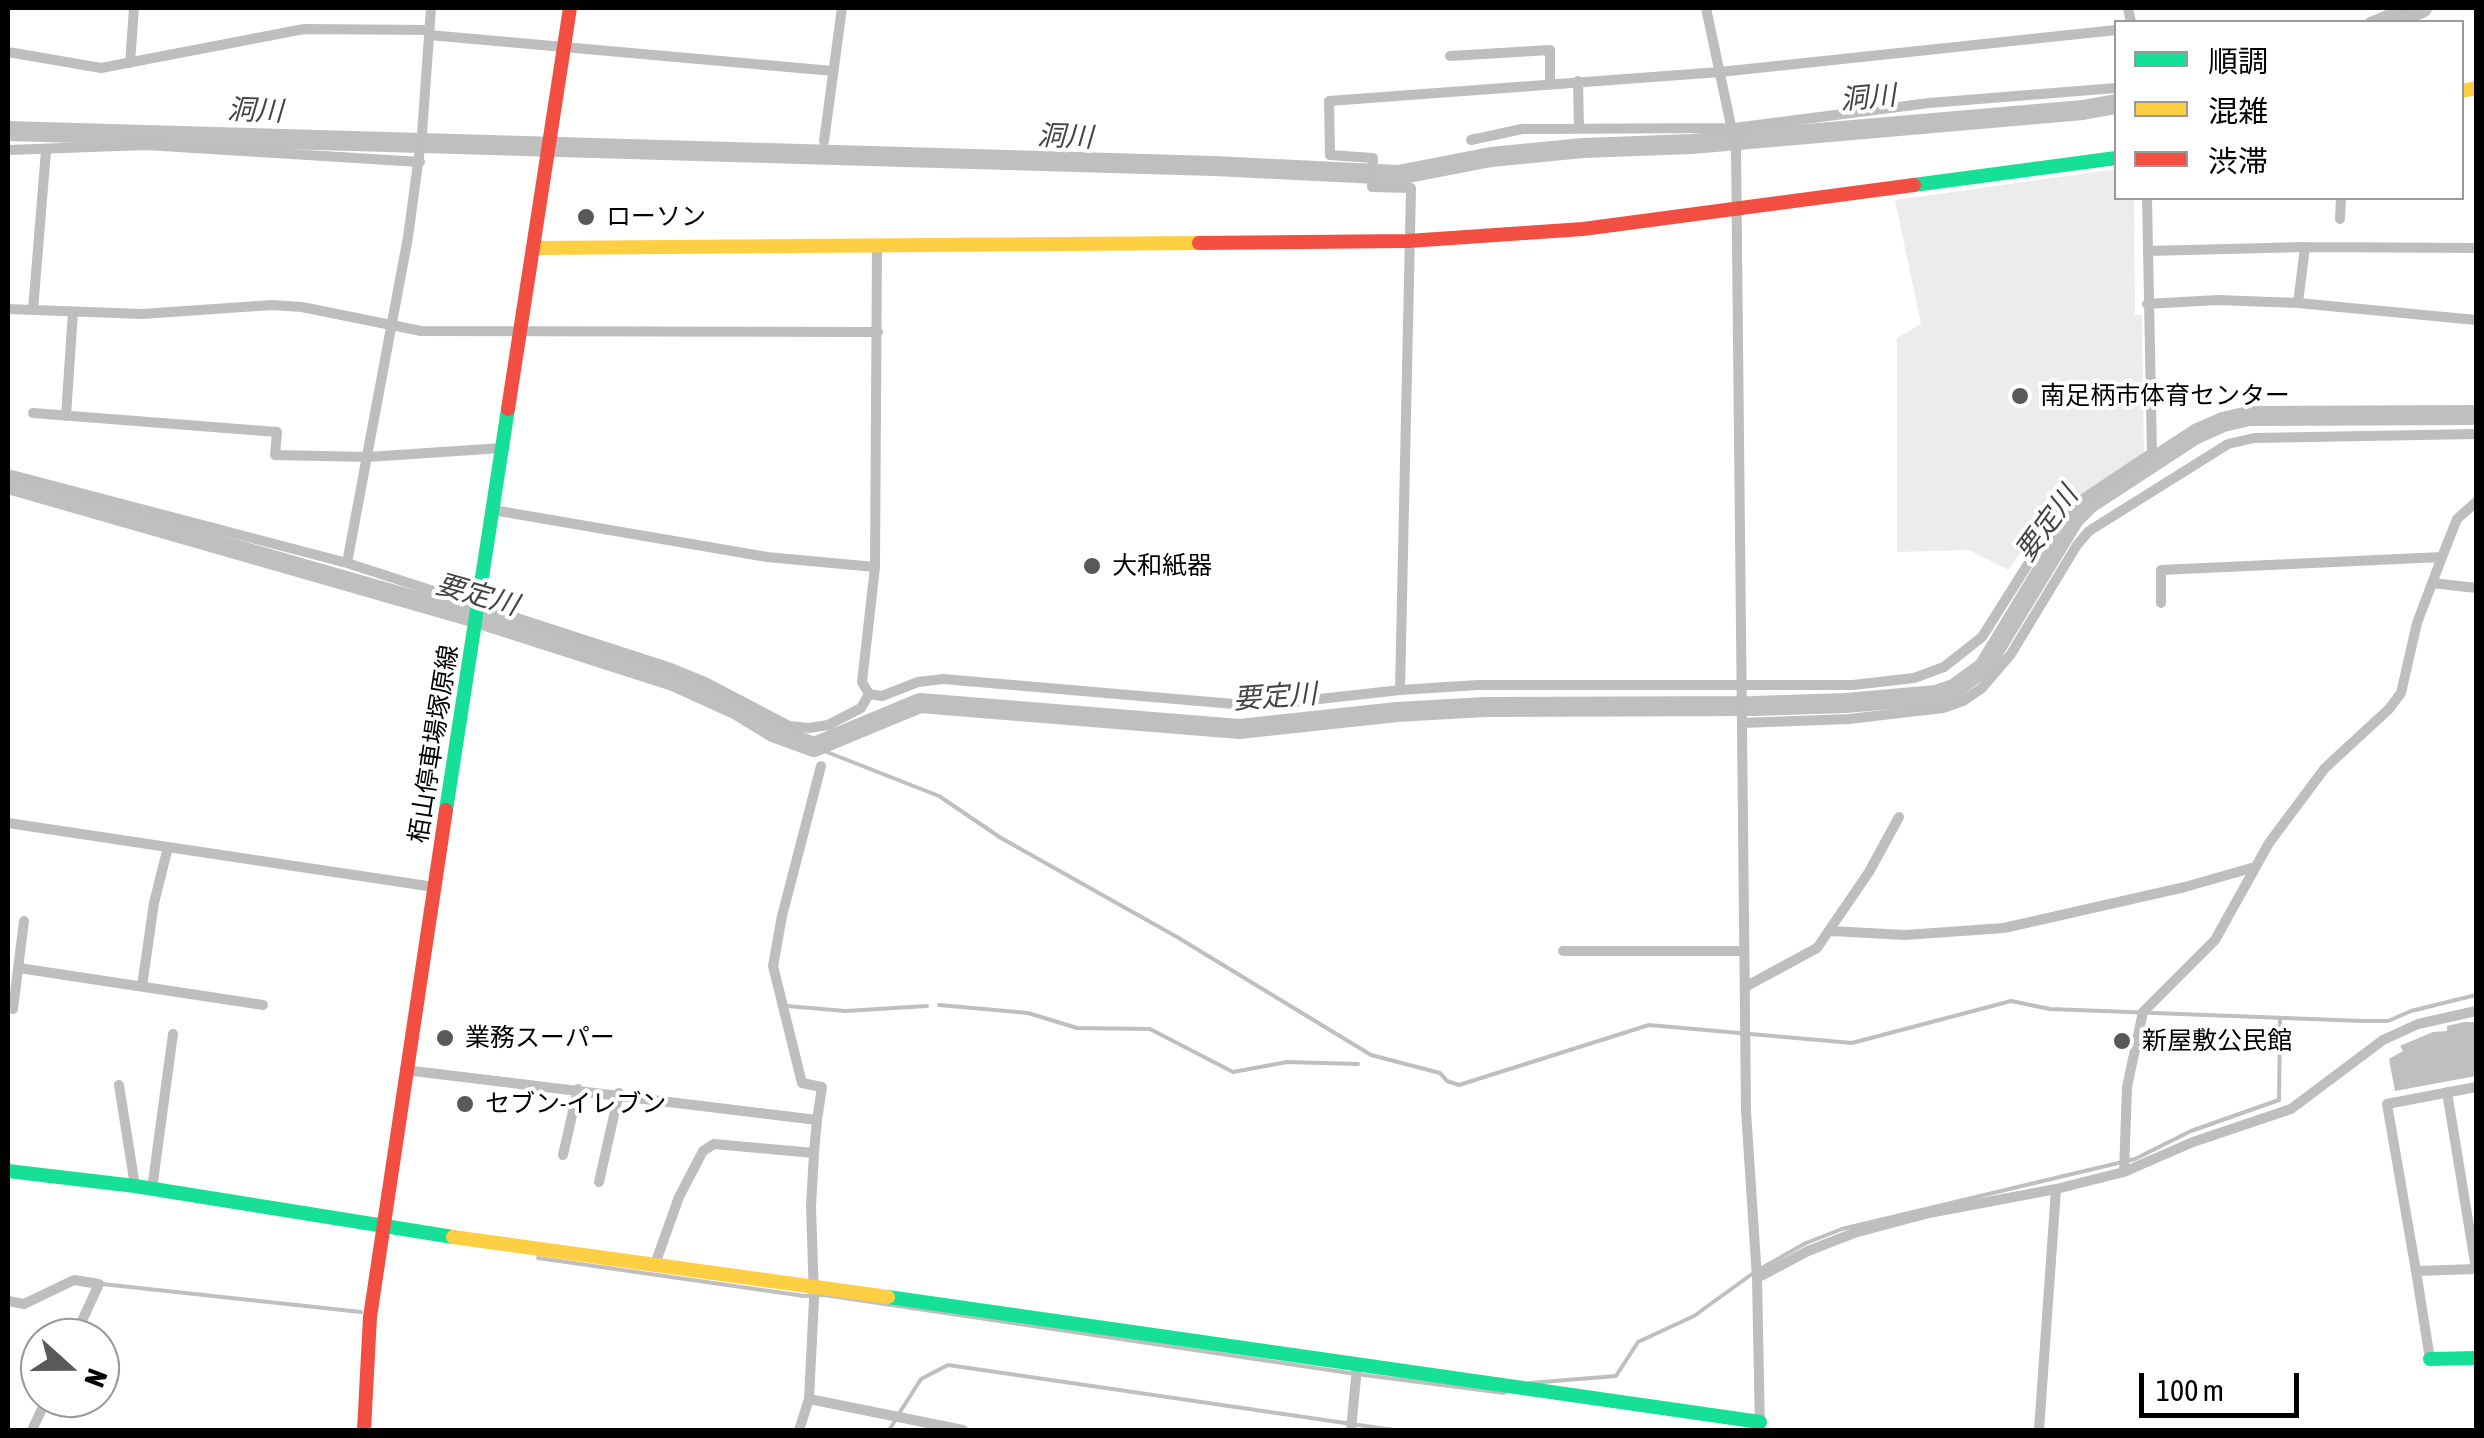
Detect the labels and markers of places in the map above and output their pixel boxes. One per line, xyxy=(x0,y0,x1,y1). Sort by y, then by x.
place label: ローソン xyxy=(606,202,706,232)
marker: ローソン xyxy=(575,206,597,228)
place label: 南足柄市体育センター xyxy=(2040,381,2290,411)
marker: 南足柄市体育センター xyxy=(2009,385,2031,407)
place label: 大和紙器 xyxy=(1112,551,1212,581)
marker: 大和紙器 xyxy=(1081,555,1103,577)
place label: 業務スーパー xyxy=(465,1023,615,1053)
place label: 新屋敷公民館 xyxy=(2142,1026,2292,1056)
marker: 業務スーパー xyxy=(434,1027,456,1049)
marker: 新屋敷公民館 xyxy=(2111,1030,2133,1052)
place label: セブン-イレブン xyxy=(485,1089,666,1119)
marker: セブン-イレブン xyxy=(454,1093,476,1115)

